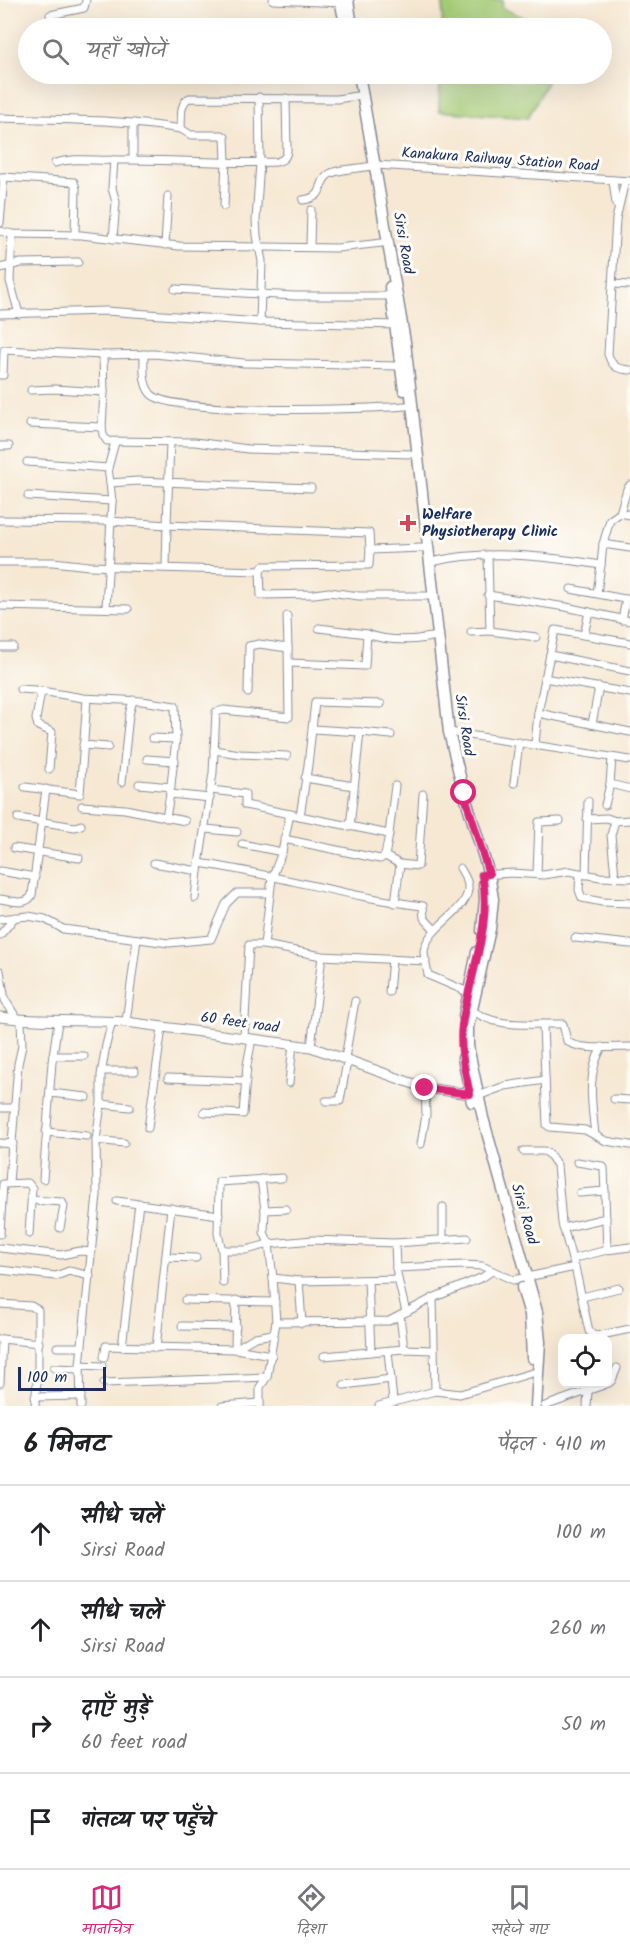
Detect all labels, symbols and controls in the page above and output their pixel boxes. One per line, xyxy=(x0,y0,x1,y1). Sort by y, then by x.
search box xyxy=(18,18,612,84)
text: यहाँ खोजें xyxy=(87,34,166,69)
icon: search xyxy=(39,35,72,68)
street label: Kanakura Railway Station Road xyxy=(401,141,600,179)
street label: Sirsi Road xyxy=(386,210,420,277)
place label: Welfare Physiotherapy Clinic xyxy=(422,503,558,544)
marker: Welfare Physiotherapy Clinic xyxy=(399,514,417,532)
street label: Sirsi Road xyxy=(447,692,481,758)
route start xyxy=(450,779,476,805)
street label: 60 feet road xyxy=(199,1006,281,1040)
route end xyxy=(411,1074,437,1100)
street label: Sirsi Road xyxy=(504,1181,544,1248)
map controls xyxy=(558,1334,612,1388)
button: locate xyxy=(558,1334,612,1388)
scale bar xyxy=(18,1364,106,1392)
text: 100 m xyxy=(27,1365,67,1390)
text: 6 मिनट xyxy=(24,1424,107,1466)
text: पैदल · 410 m xyxy=(499,1429,606,1461)
text: सीधे चलें xyxy=(81,1500,162,1535)
icon: ahead xyxy=(24,1517,57,1550)
text: 100 m xyxy=(556,1517,606,1549)
text: Sirsi Road xyxy=(81,1535,164,1567)
text: सीधे चलें xyxy=(81,1596,162,1631)
icon: ahead xyxy=(24,1613,57,1646)
text: 260 m xyxy=(549,1613,606,1645)
text: Sirsi Road xyxy=(81,1631,164,1663)
text: दाएँ मुड़ें xyxy=(81,1692,150,1727)
icon: right xyxy=(24,1709,57,1742)
text: 50 m xyxy=(561,1709,606,1741)
text: 60 feet road xyxy=(81,1727,186,1759)
text: गंतव्य पर पहुँचे xyxy=(81,1804,214,1839)
icon: arrive xyxy=(24,1805,57,1838)
tab: मानचित्र xyxy=(82,1881,131,1942)
tab: दिशा xyxy=(295,1881,328,1942)
tab: सहेजे गए xyxy=(491,1881,548,1942)

